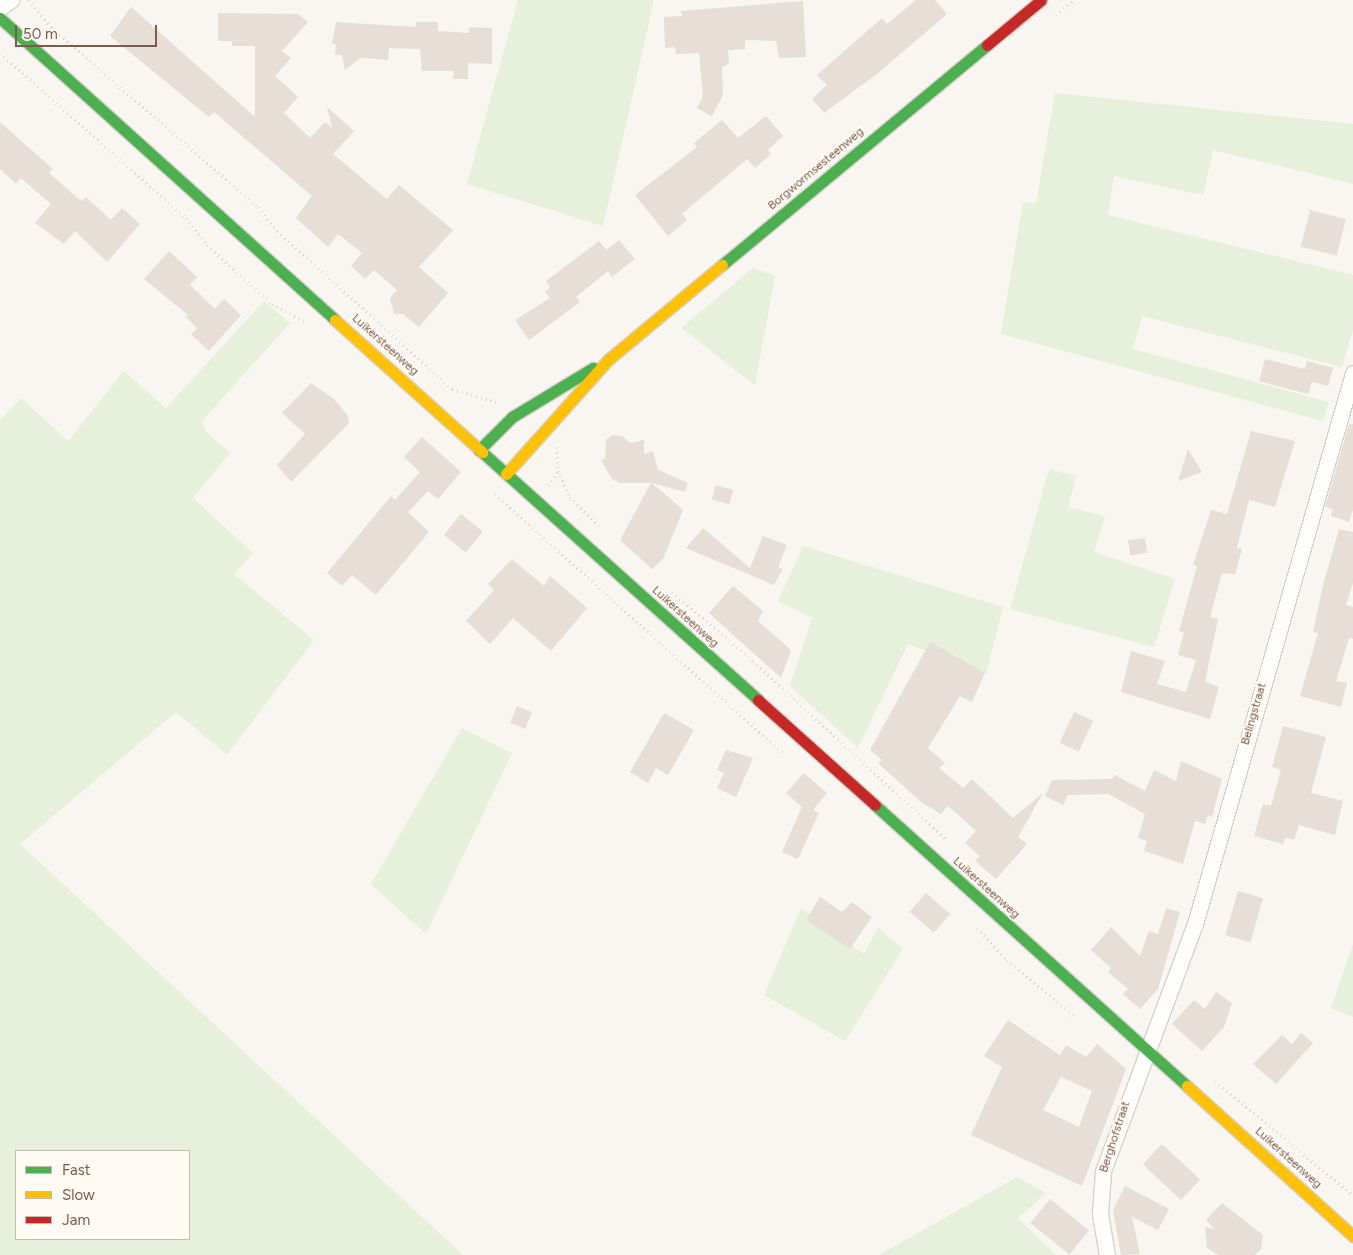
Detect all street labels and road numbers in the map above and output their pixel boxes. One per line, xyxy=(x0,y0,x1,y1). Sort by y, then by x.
street label: Borgwormsesteenweg xyxy=(765,125,867,213)
street label: Luikersteenweg xyxy=(349,311,421,379)
street label: Luikersteenweg xyxy=(649,583,721,651)
street label: Belingstraat xyxy=(1238,681,1270,747)
street label: Luikersteenweg xyxy=(950,854,1022,922)
street label: Berghofstraat xyxy=(1097,1100,1133,1174)
street label: Luikersteenweg xyxy=(1252,1124,1324,1192)

